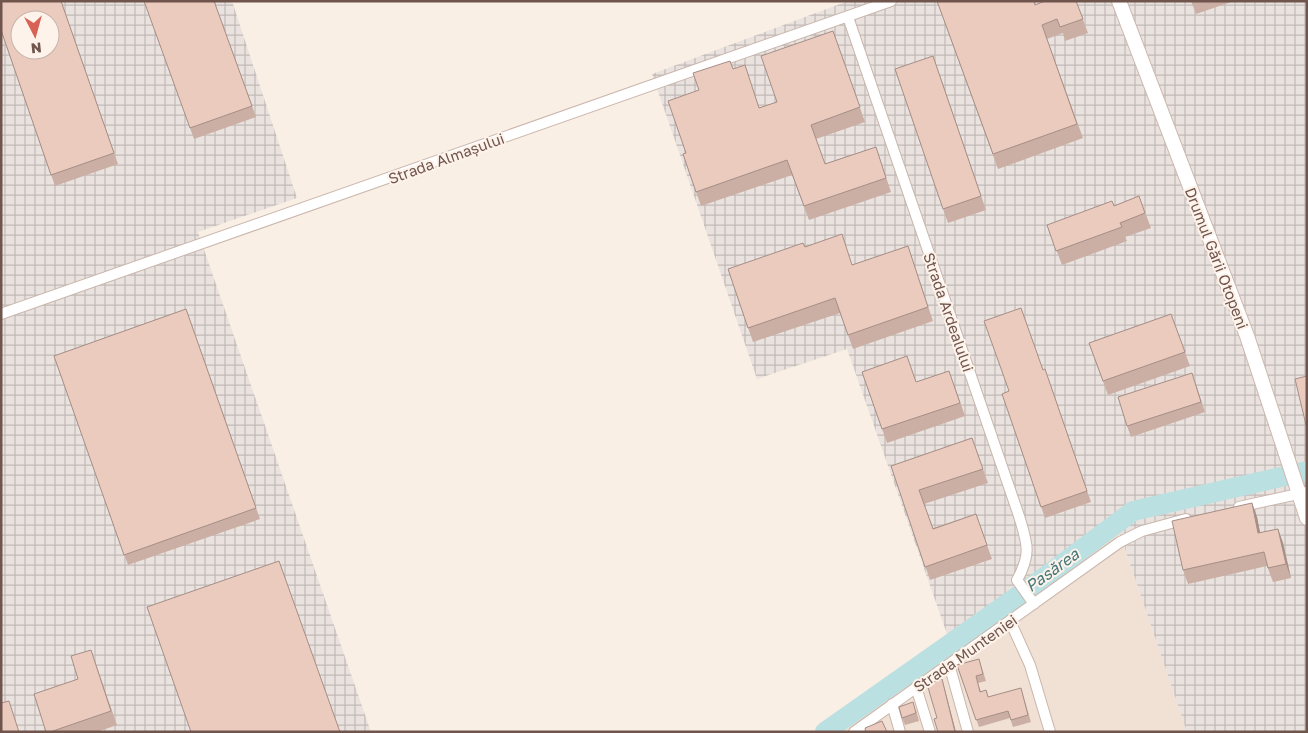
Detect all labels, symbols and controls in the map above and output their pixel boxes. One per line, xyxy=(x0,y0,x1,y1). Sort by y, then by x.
north arrow xyxy=(10,10,60,60)
text: N xyxy=(30,39,43,57)
street label: Strada Almașului xyxy=(386,129,506,187)
street label: Drumul Gării Otopeni xyxy=(1182,185,1252,331)
street label: Strada Ardealului xyxy=(920,250,978,374)
water label: Pasărea xyxy=(1021,543,1083,596)
street label: Strada Munteniei xyxy=(910,610,1020,696)

